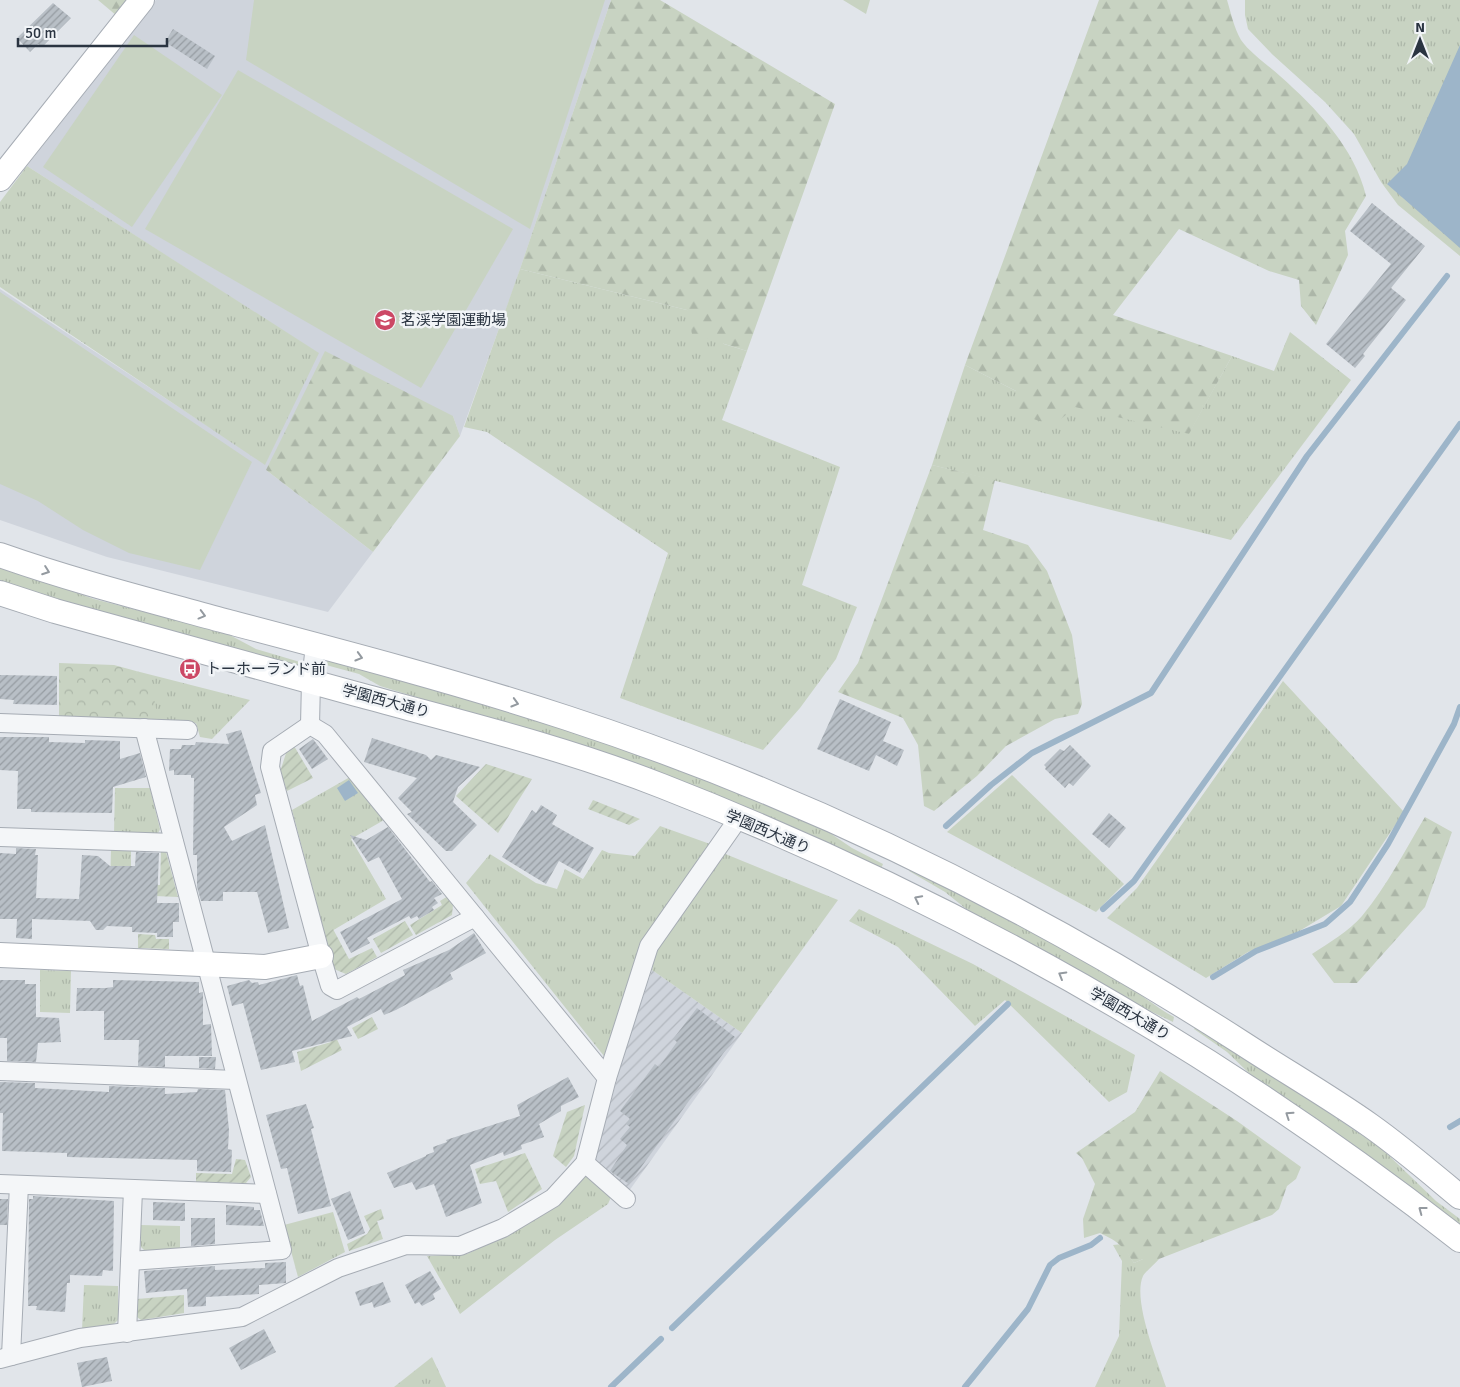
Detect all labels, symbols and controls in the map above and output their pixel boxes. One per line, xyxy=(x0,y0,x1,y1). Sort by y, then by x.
scale bar xyxy=(18,15,166,47)
north arrow xyxy=(1395,15,1445,65)
text: N xyxy=(1415,19,1425,36)
text: 50 m xyxy=(25,24,56,42)
school or university icon: 茗渓学園運動場 xyxy=(373,308,397,332)
place label: 茗渓学園運動場 xyxy=(401,311,506,329)
one-way arrow xyxy=(41,565,50,575)
one-way arrow xyxy=(198,609,206,619)
one-way arrow xyxy=(355,651,363,661)
bus stop icon: トーホーランド前 xyxy=(178,657,202,681)
place label: トーホーランド前 xyxy=(206,660,326,678)
street label: 学園西大通り xyxy=(340,681,432,721)
one-way arrow xyxy=(511,697,519,707)
street label: 学園西大通り xyxy=(723,806,813,858)
one-way arrow xyxy=(914,895,923,905)
one-way arrow xyxy=(1058,971,1067,981)
street label: 学園西大通り xyxy=(1087,984,1173,1044)
one-way arrow xyxy=(1285,1112,1295,1121)
one-way arrow xyxy=(1418,1206,1427,1215)

